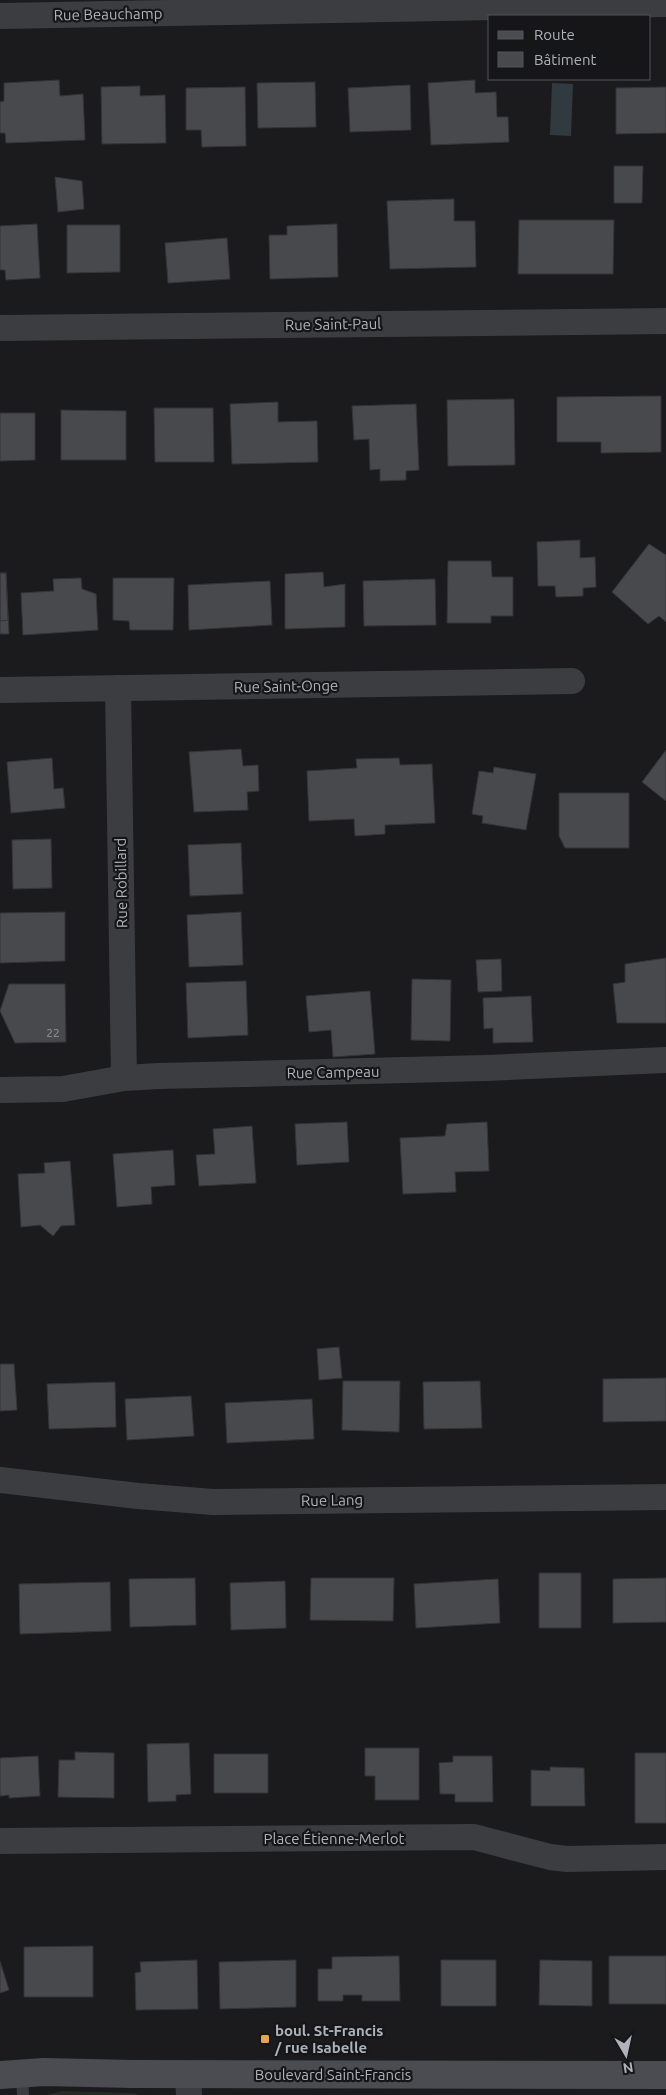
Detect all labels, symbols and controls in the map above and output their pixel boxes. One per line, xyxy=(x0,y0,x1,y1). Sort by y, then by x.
street label: Rue Beauchamp xyxy=(54,5,162,23)
legend xyxy=(488,15,651,80)
text: Route xyxy=(534,26,575,43)
text: Bâtiment xyxy=(534,51,597,68)
street label: Rue Saint-Paul xyxy=(285,315,381,333)
street label: Rue Saint-Onge xyxy=(234,677,338,695)
street label: Rue Robillard xyxy=(112,838,130,928)
house number: 22 xyxy=(46,1026,60,1039)
street label: Rue Campeau xyxy=(286,1063,380,1081)
street label: Rue Lang xyxy=(301,1491,363,1509)
street label: Place Étienne-Merlot xyxy=(264,1830,405,1847)
place label: boul. St-Francis / rue Isabelle xyxy=(274,2022,383,2056)
north arrow xyxy=(601,2030,651,2080)
marker: boul. St-Francis / rue Isabelle xyxy=(259,2033,271,2045)
text: N xyxy=(622,2059,634,2077)
street label: Boulevard Saint-Francis xyxy=(255,2066,411,2083)

